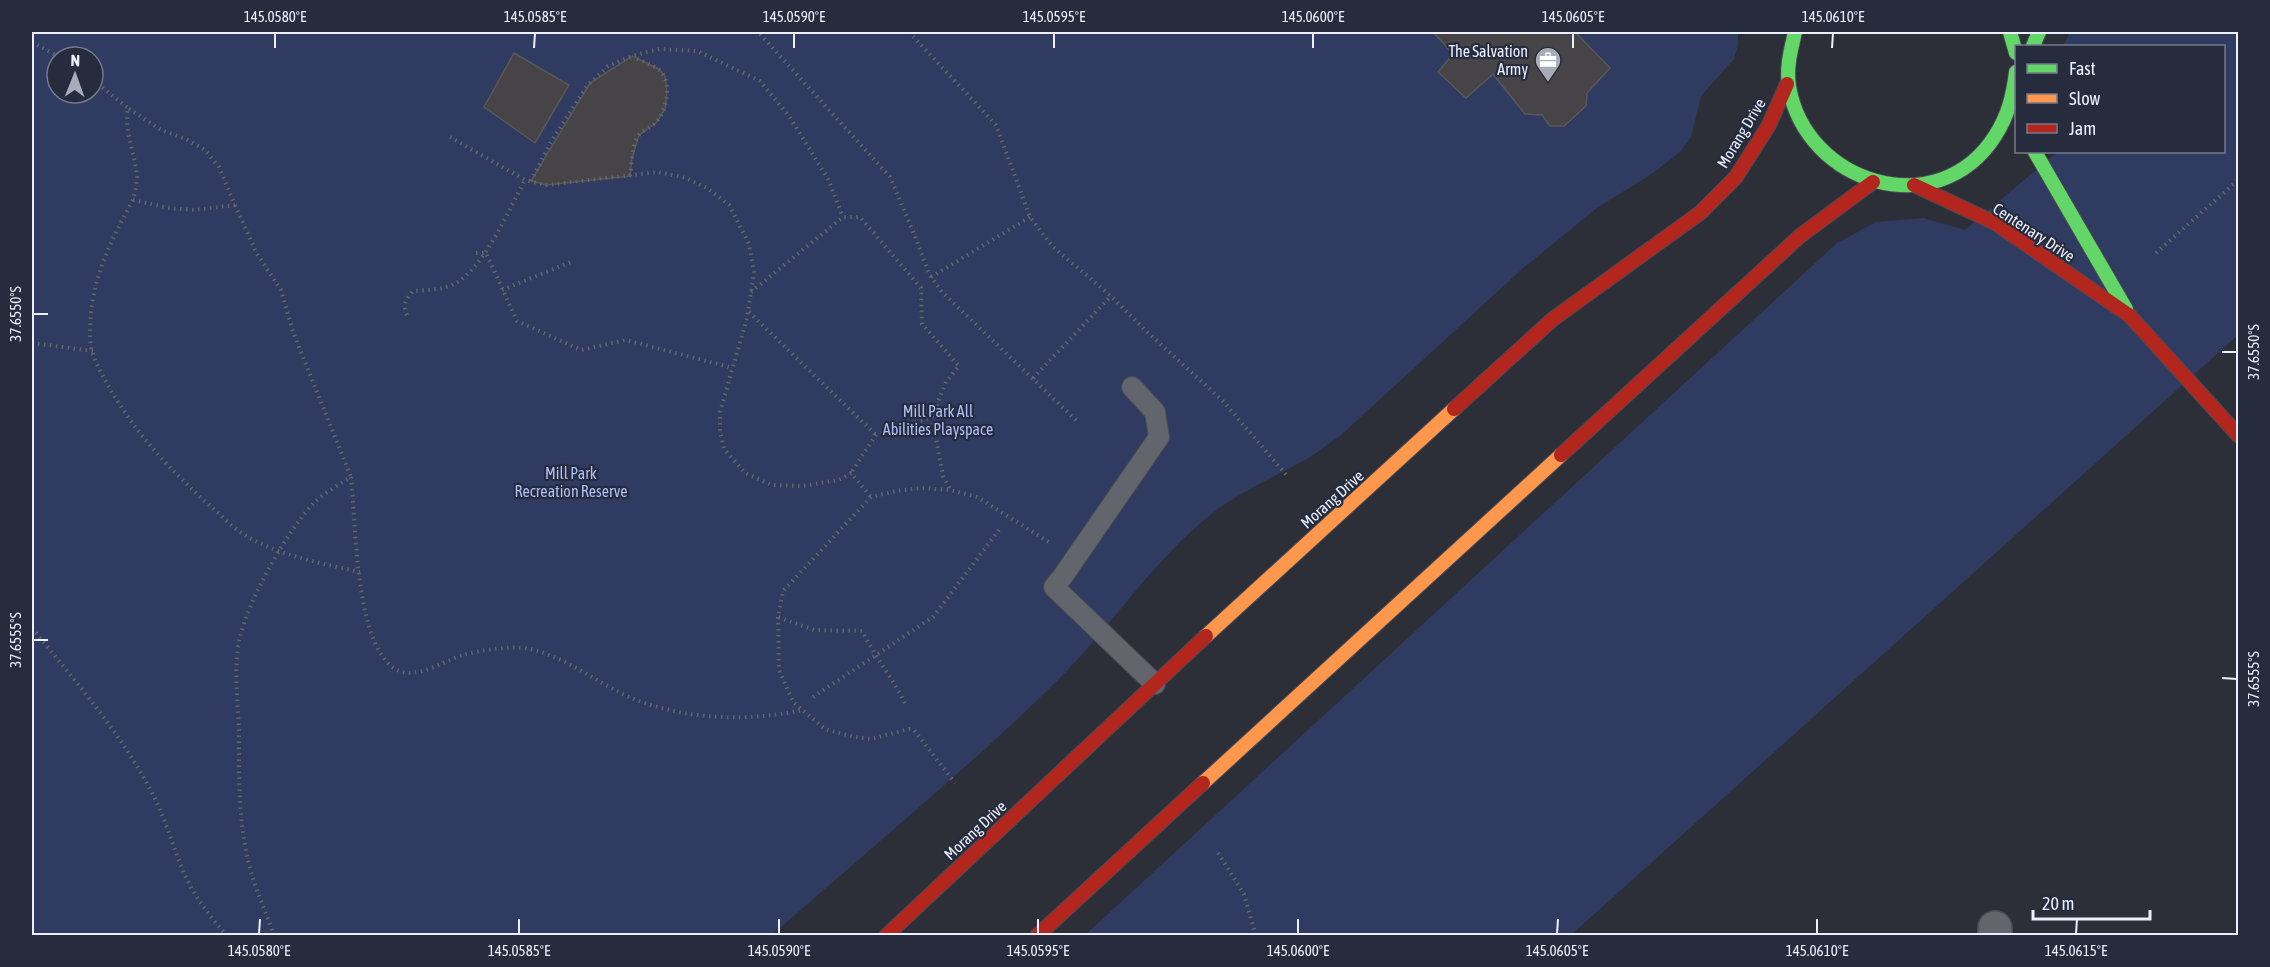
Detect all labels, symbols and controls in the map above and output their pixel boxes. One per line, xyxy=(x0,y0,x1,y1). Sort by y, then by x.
text: 145.0580°E xyxy=(244,8,307,25)
text: 145.0585°E xyxy=(504,8,567,25)
text: 145.0590°E xyxy=(763,8,826,25)
text: 145.0595°E xyxy=(1023,8,1086,25)
text: 145.0600°E xyxy=(1282,8,1345,25)
text: 145.0605°E xyxy=(1542,8,1605,25)
text: 145.0610°E xyxy=(1802,8,1865,25)
place label: The Salvation Army xyxy=(1448,42,1528,79)
north arrow xyxy=(45,45,105,105)
office icon: The Salvation Army xyxy=(1533,45,1563,83)
legend xyxy=(2015,45,2225,153)
text: N xyxy=(70,51,80,69)
text: Fast xyxy=(2069,58,2096,79)
text: Slow xyxy=(2069,88,2100,109)
street label: Morang Drive xyxy=(1713,95,1770,172)
text: Jam xyxy=(2069,118,2096,139)
street label: Centenary Drive xyxy=(1989,199,2078,266)
text: 37.6550°S xyxy=(7,286,24,342)
text: 37.6550°S xyxy=(2245,324,2262,380)
park label: Mill Park All Abilities Playspace xyxy=(883,402,993,439)
park label: Mill Park Recreation Reserve xyxy=(515,464,627,500)
street label: Morang Drive xyxy=(1297,466,1368,533)
text: 37.6555°S xyxy=(7,612,24,668)
text: 37.6555°S xyxy=(2245,651,2262,707)
street label: Morang Drive xyxy=(940,797,1010,864)
scale bar xyxy=(2033,883,2150,921)
text: 20 m xyxy=(2042,893,2074,914)
text: 145.0580°E xyxy=(228,942,291,959)
text: 145.0585°E xyxy=(488,942,551,959)
text: 145.0590°E xyxy=(748,942,811,959)
text: 145.0595°E xyxy=(1007,942,1070,959)
text: 145.0600°E xyxy=(1267,942,1330,959)
text: 145.0605°E xyxy=(1526,942,1589,959)
text: 145.0610°E xyxy=(1786,942,1849,959)
text: 145.0615°E xyxy=(2045,942,2108,959)

